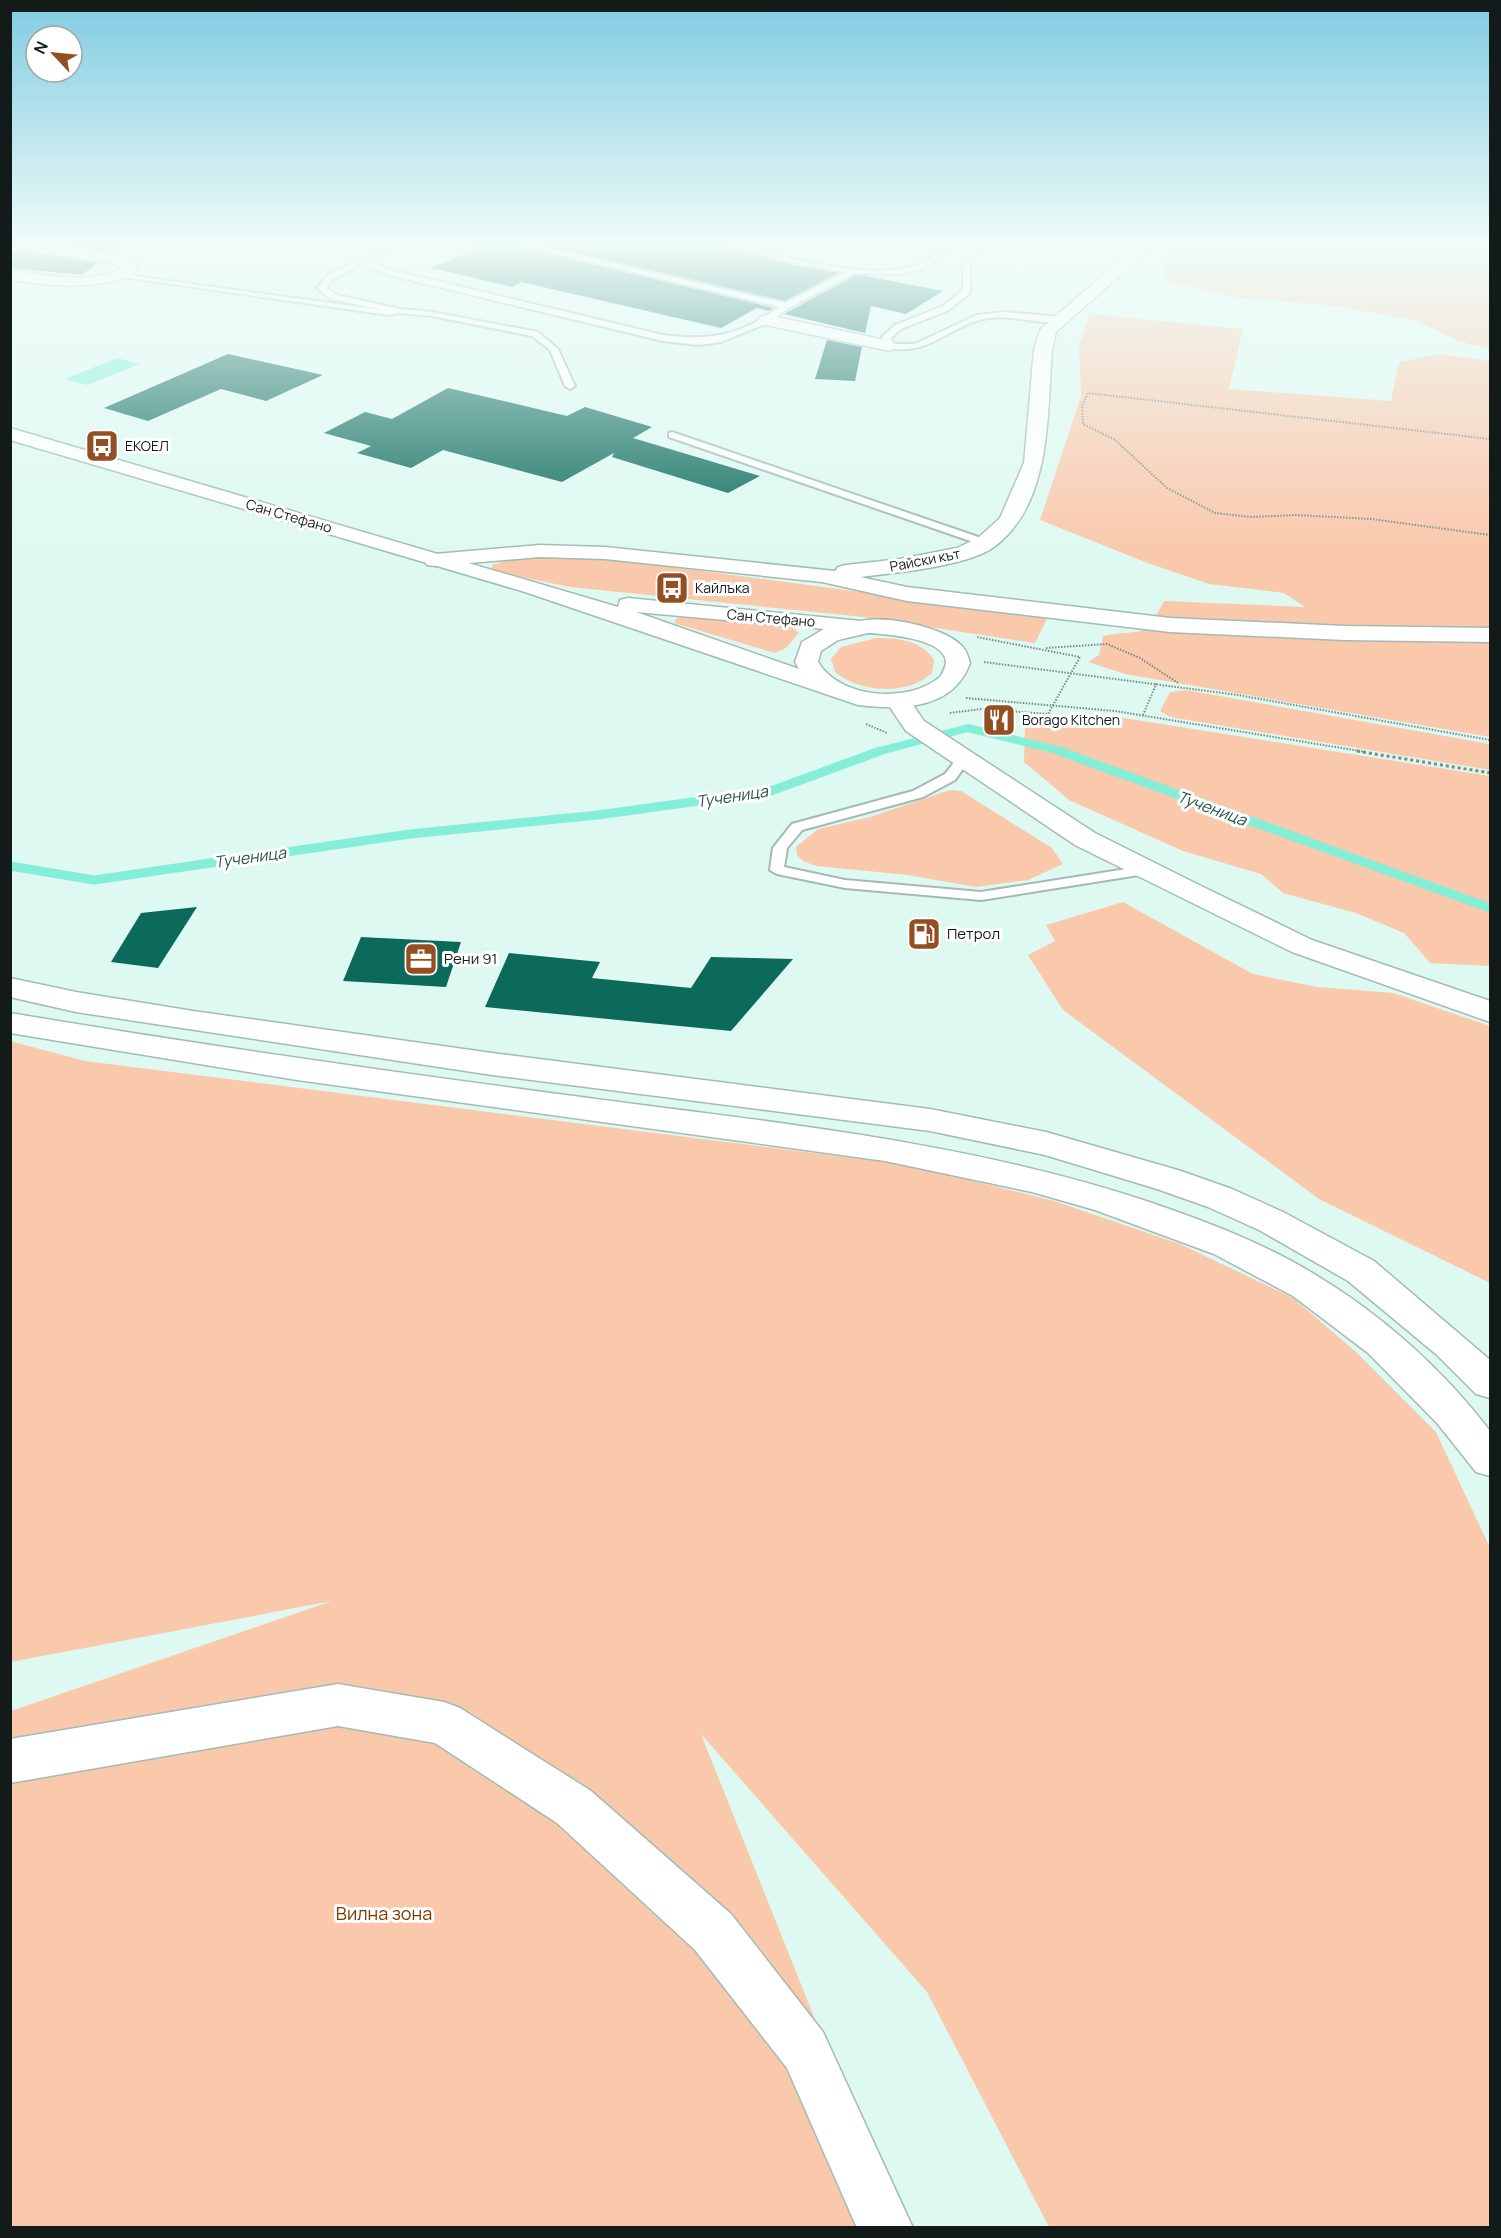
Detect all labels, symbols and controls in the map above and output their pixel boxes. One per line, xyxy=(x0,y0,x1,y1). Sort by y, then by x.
north arrow xyxy=(24,24,84,84)
text: N xyxy=(28,37,53,57)
bus stop icon: ЕКОЕЛ xyxy=(84,428,120,464)
place label: ЕКОЕЛ xyxy=(125,436,169,455)
street label: Сан Стефано xyxy=(244,494,334,537)
street label: Райски кът xyxy=(888,543,962,576)
bus stop icon: Кайлъка xyxy=(654,570,690,606)
place label: Кайлъка xyxy=(695,578,750,597)
street label: Сан Стефано xyxy=(726,604,816,631)
restaurant icon: Borago Kitchen xyxy=(981,702,1017,738)
place label: Borago Kitchen xyxy=(1022,710,1120,729)
water label: Тученица xyxy=(695,779,770,813)
water label: Тученица xyxy=(1174,785,1251,831)
water label: Тученица xyxy=(213,841,288,873)
fuel station icon: Петрол xyxy=(906,916,942,952)
place label: Петрол xyxy=(947,923,1000,944)
office icon: Рени 91 xyxy=(403,941,439,977)
place label: Рени 91 xyxy=(444,948,497,969)
park label: Вилна зона xyxy=(336,1901,432,1925)

